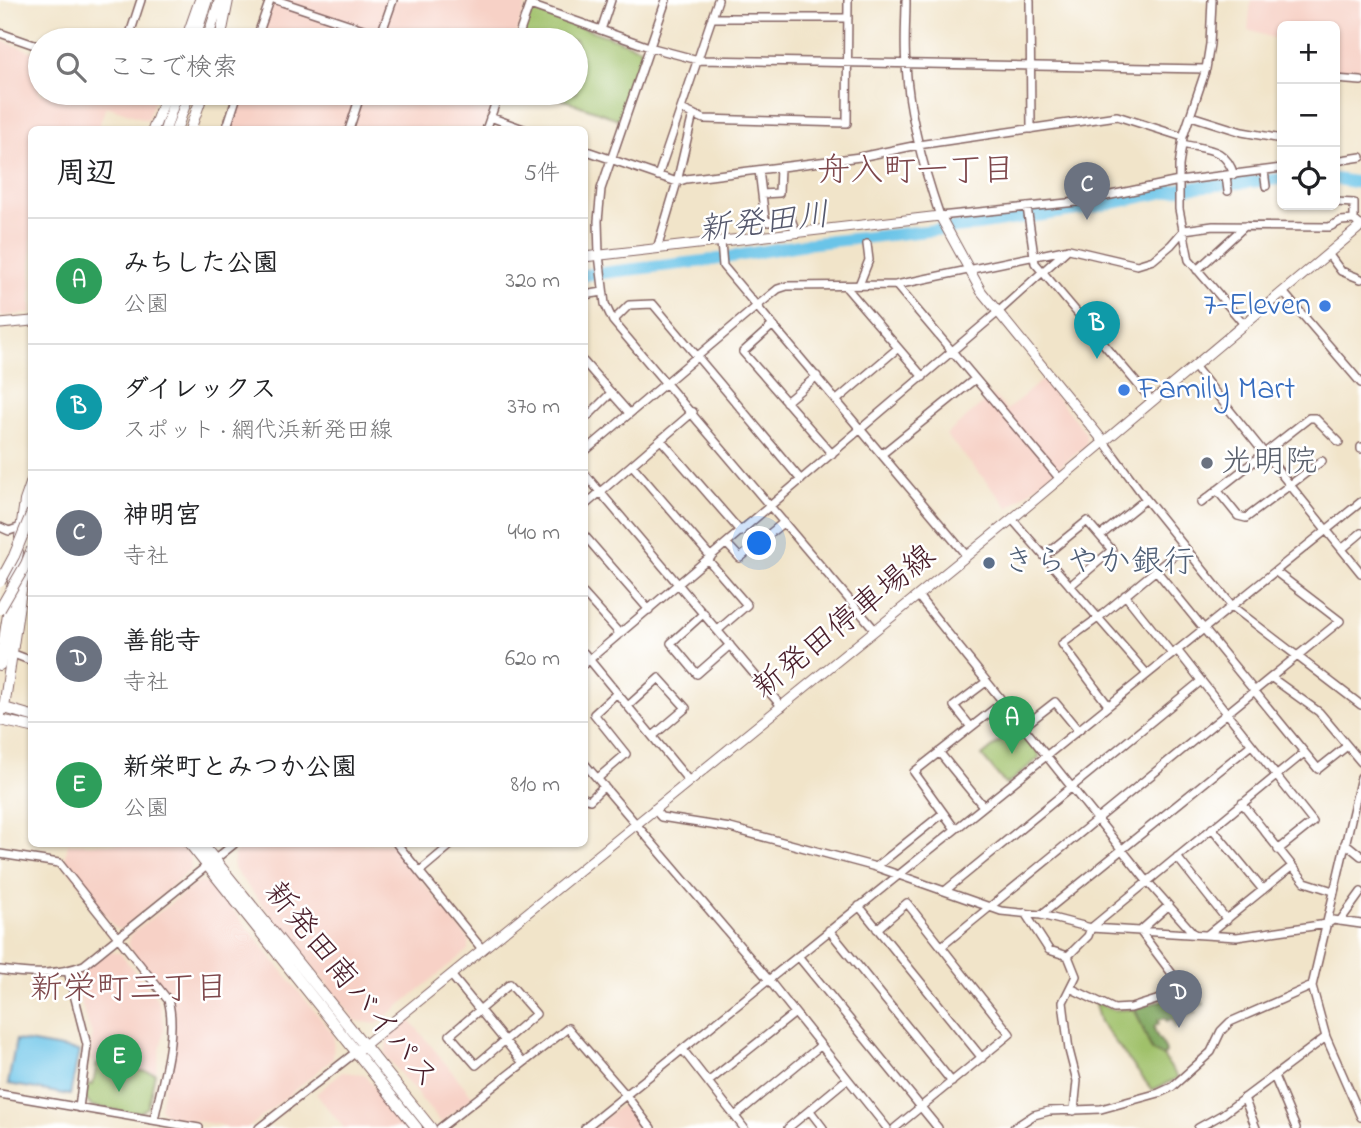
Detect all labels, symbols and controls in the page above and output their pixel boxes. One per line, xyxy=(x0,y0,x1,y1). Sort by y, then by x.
map controls xyxy=(1277,21,1340,210)
button: + xyxy=(1277,21,1340,84)
search box xyxy=(28,28,588,105)
icon: search xyxy=(52,48,90,86)
text: ここで検索 xyxy=(108,50,238,88)
button: − xyxy=(1277,84,1340,147)
button: locate xyxy=(1277,147,1340,210)
district label: 舟入町一丁目 xyxy=(817,148,1015,196)
text: 周辺 xyxy=(56,153,116,197)
text: 5件 xyxy=(524,158,560,191)
pin: C xyxy=(1064,162,1110,220)
water label: 新発田川 xyxy=(696,192,832,256)
text: みちした公園 xyxy=(123,246,278,284)
text: A xyxy=(72,265,86,298)
text: 320 m xyxy=(506,265,560,298)
place label: 7-Eleven xyxy=(1203,283,1311,330)
text: 公園 xyxy=(123,289,169,322)
marker: 7-Eleven xyxy=(1317,298,1333,314)
pin: B xyxy=(1074,301,1120,359)
place label: Family Mart xyxy=(1137,367,1295,414)
text: ダイレックス xyxy=(123,372,276,410)
marker: Family Mart xyxy=(1116,382,1132,398)
text: B xyxy=(71,391,87,424)
text: 370 m xyxy=(507,391,560,424)
text: スポット · 網代浜新発田線 xyxy=(123,415,392,448)
place label: 光明院 xyxy=(1221,440,1317,487)
marker: 光明院 xyxy=(1199,455,1215,471)
text: 神明宮 xyxy=(123,498,201,536)
text: C xyxy=(73,517,85,550)
text: 440 m xyxy=(508,517,560,550)
your location xyxy=(742,526,776,560)
street label: 新発田停車場線 xyxy=(743,534,947,712)
place label: きらやか銀行 xyxy=(1003,540,1195,587)
text: 寺社 xyxy=(123,541,169,574)
marker: きらやか銀行 xyxy=(981,555,997,571)
text: 善能寺 xyxy=(123,624,201,662)
text: D xyxy=(71,643,87,676)
text: 620 m xyxy=(505,643,560,676)
text: 寺社 xyxy=(123,667,169,700)
pin: A xyxy=(989,696,1035,754)
text: 新栄町とみつか公園 xyxy=(123,750,357,788)
text: E xyxy=(72,769,86,802)
text: 810 m xyxy=(511,769,560,802)
text: 公園 xyxy=(123,793,169,826)
street label: 新発田南バイパス xyxy=(251,872,449,1100)
district label: 新栄町三丁目 xyxy=(30,966,228,1014)
pin: D xyxy=(1156,970,1202,1028)
pin: E xyxy=(96,1034,142,1092)

